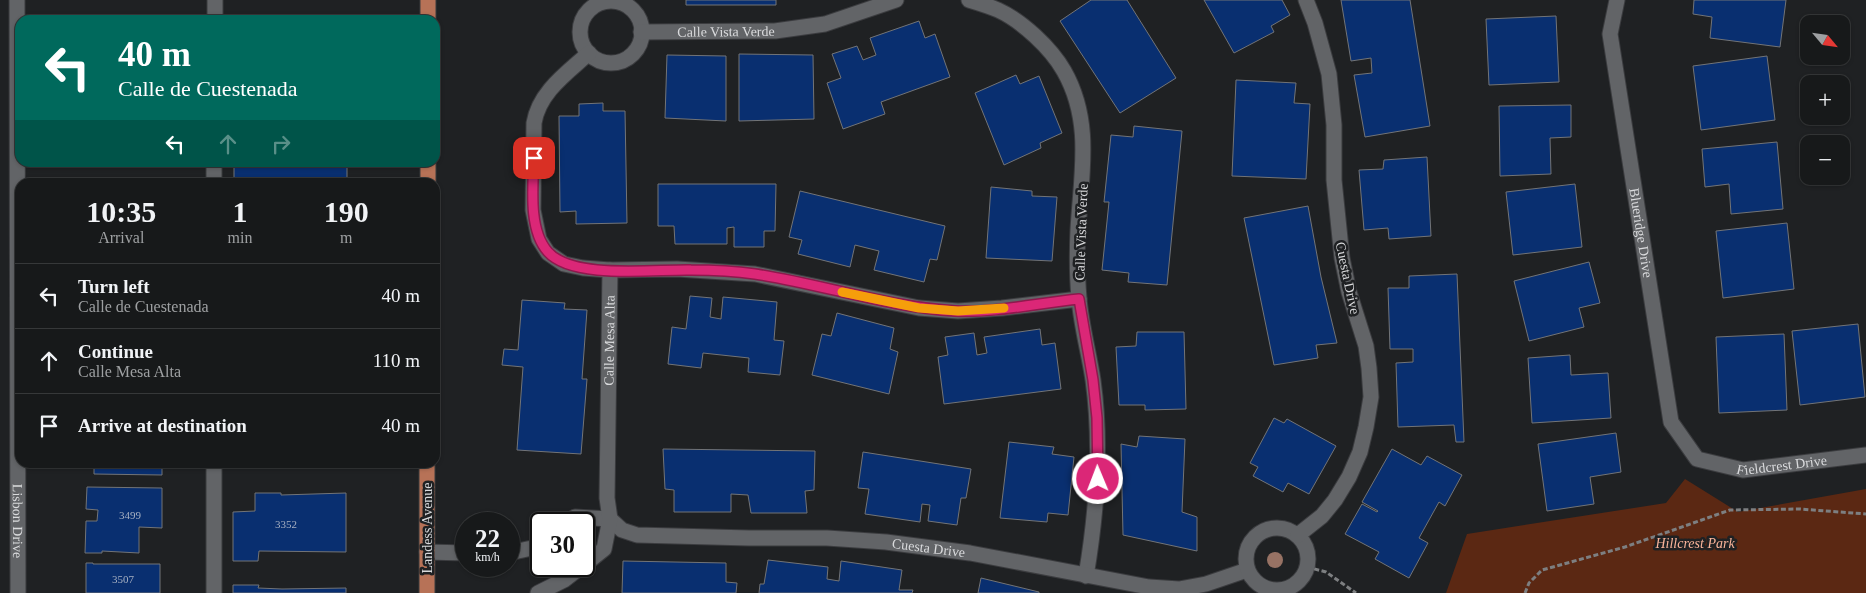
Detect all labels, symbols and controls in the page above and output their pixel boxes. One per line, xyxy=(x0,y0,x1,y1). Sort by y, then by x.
north arrow xyxy=(1800,15,1850,65)
map controls xyxy=(1800,15,1850,185)
street label: Calle Vista Verde xyxy=(677,24,775,40)
icon: left xyxy=(35,35,100,100)
text: 40 m xyxy=(118,35,191,74)
button: + xyxy=(1800,75,1850,125)
text: Calle de Cuestenada xyxy=(118,76,298,101)
icon: left xyxy=(161,130,189,158)
icon: ahead xyxy=(214,130,242,158)
icon: right xyxy=(267,130,295,158)
button: − xyxy=(1800,135,1850,185)
pin xyxy=(513,137,555,179)
icon: arrive xyxy=(520,144,548,172)
street label: Calle Vista Verde xyxy=(1072,183,1091,281)
street label: Blueridge Drive xyxy=(1626,187,1655,279)
text: 10:35 xyxy=(86,195,156,228)
text: 1 xyxy=(232,195,247,228)
text: 190 xyxy=(324,195,369,228)
text: Arrival xyxy=(98,229,144,246)
text: min xyxy=(228,229,252,246)
text: m xyxy=(340,229,352,246)
street label: Cuesta Drive xyxy=(1333,241,1362,316)
text: Turn left xyxy=(78,276,150,297)
icon: left xyxy=(35,282,63,310)
text: 40 m xyxy=(381,285,420,306)
street label: Calle Mesa Alta xyxy=(601,294,618,386)
text: Calle de Cuestenada xyxy=(78,298,209,315)
text: Continue xyxy=(78,341,153,362)
icon: ahead xyxy=(35,347,63,375)
text: 110 m xyxy=(373,350,420,371)
text: Calle Mesa Alta xyxy=(78,363,181,380)
icon: arrive xyxy=(35,412,63,440)
text: Arrive at destination xyxy=(78,415,247,436)
text: 40 m xyxy=(381,415,420,436)
position arrow xyxy=(1071,452,1123,504)
street label: Fieldcrest Drive xyxy=(1735,453,1828,478)
street label: Landess Avenue xyxy=(420,482,435,574)
street label: Lisbon Drive xyxy=(10,484,25,558)
house number: 3499 xyxy=(119,509,142,521)
speed limit sign: 30 xyxy=(530,512,595,577)
house number: 3352 xyxy=(275,518,297,530)
text: 22 xyxy=(475,525,500,552)
street label: Cuesta Drive xyxy=(891,536,966,560)
park label: Hillcrest Park xyxy=(1654,536,1735,551)
text: km/h xyxy=(475,550,500,564)
house number: 3507 xyxy=(112,573,135,585)

